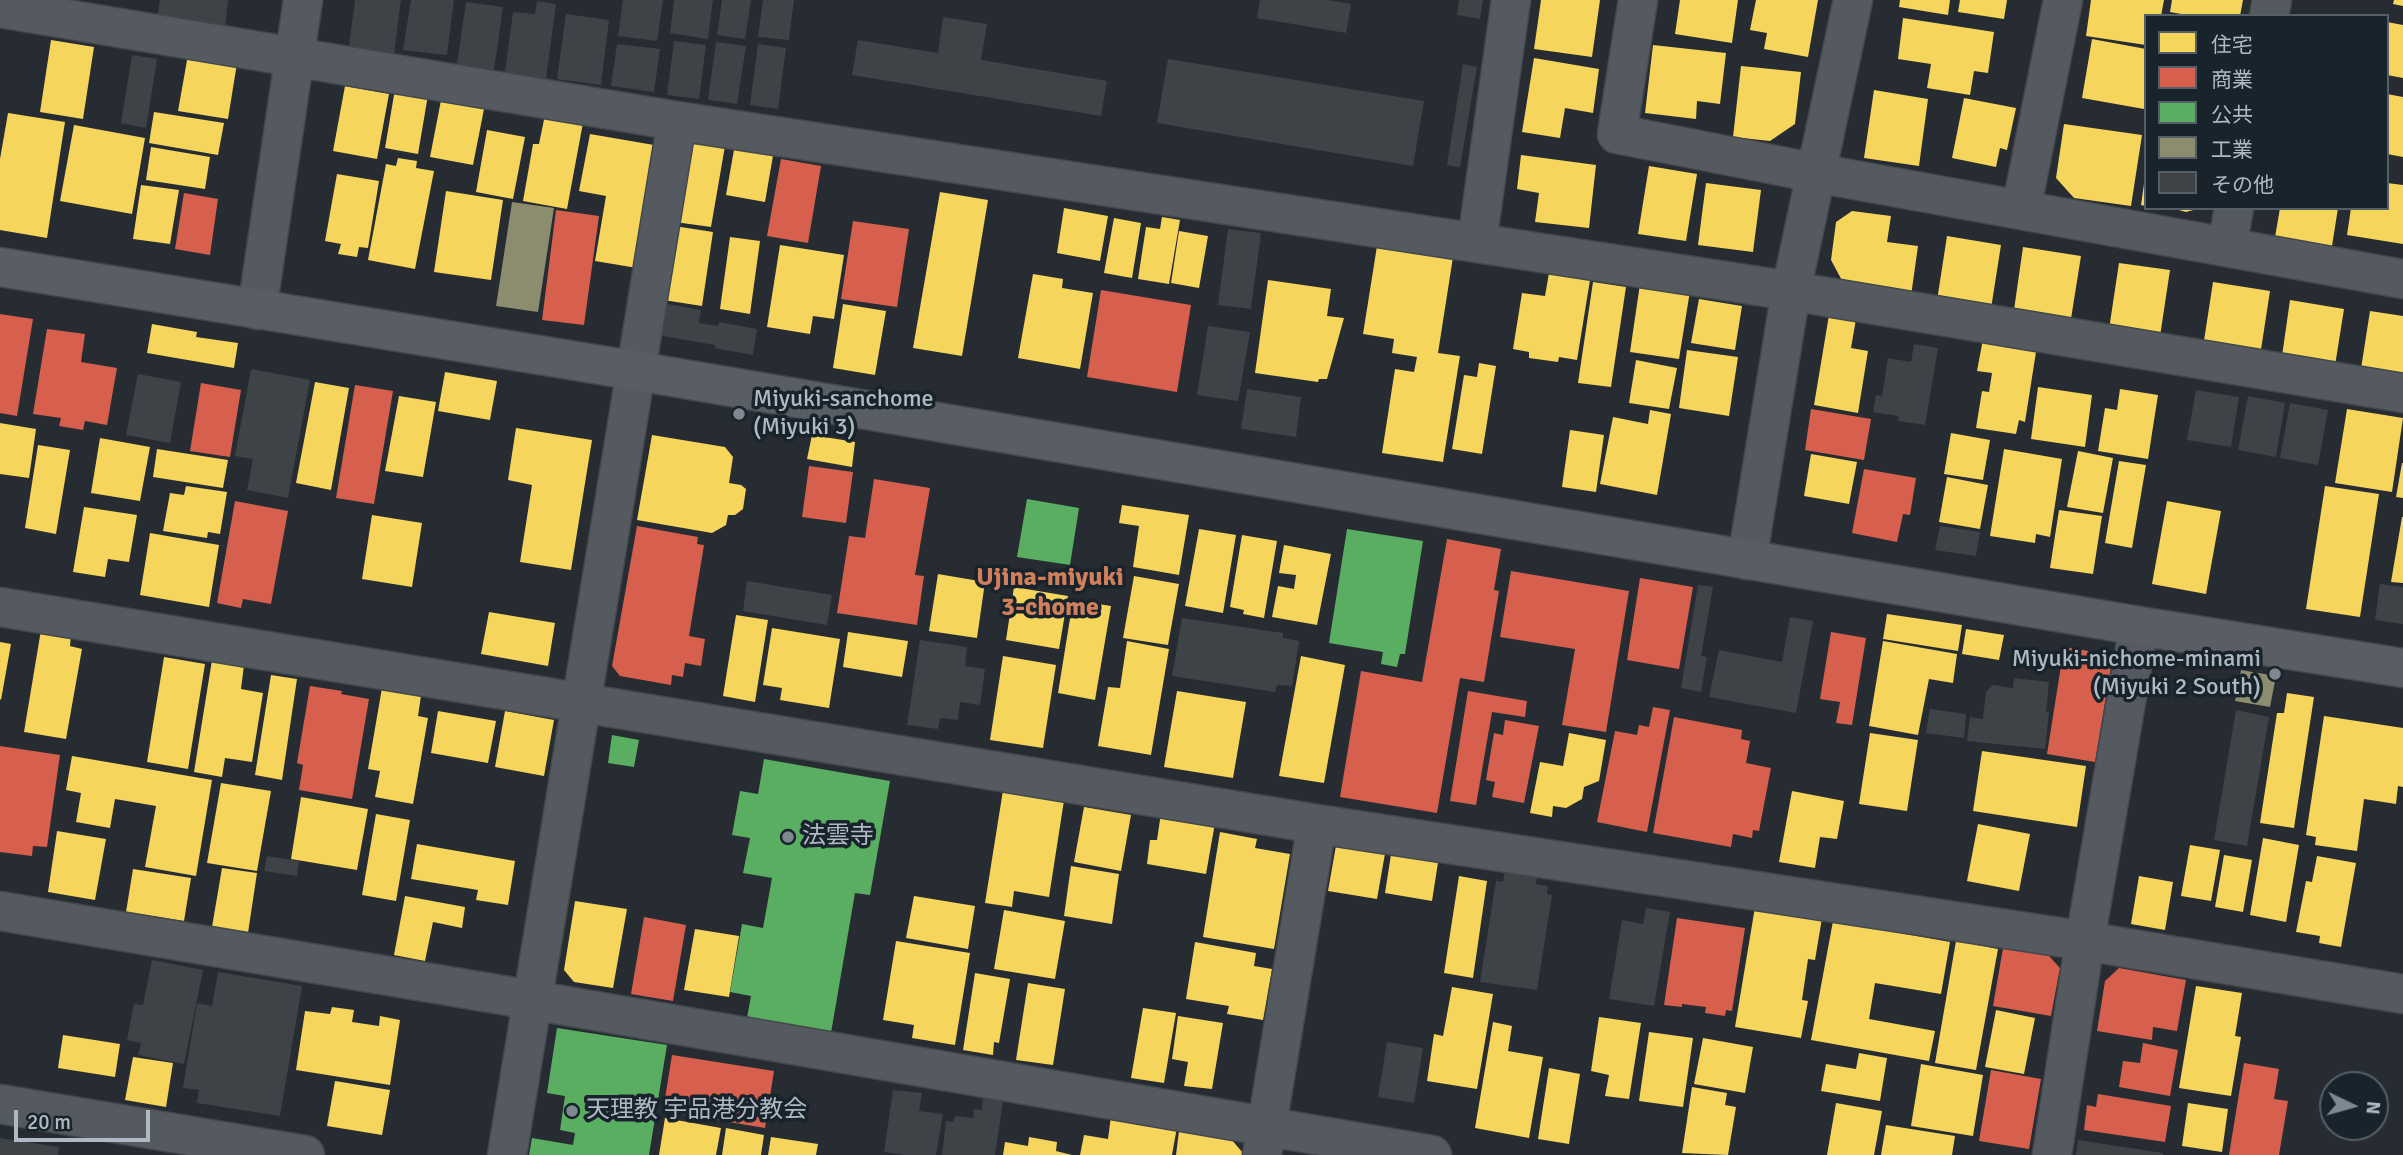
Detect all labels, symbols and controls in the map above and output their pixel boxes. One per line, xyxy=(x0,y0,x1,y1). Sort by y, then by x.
legend xyxy=(2144,14,2389,210)
text: 住宅 xyxy=(2211,32,2253,58)
text: 商業 xyxy=(2211,67,2253,93)
text: 公共 xyxy=(2211,102,2253,128)
text: 工業 xyxy=(2211,137,2253,163)
text: その他 xyxy=(2211,172,2274,198)
place label: Miyuki-sanchome (Miyuki 3) xyxy=(753,386,934,442)
marker: Miyuki-sanchome (Miyuki 3) xyxy=(731,406,747,422)
district label: Ujina-miyuki 3-chome xyxy=(976,562,1124,624)
place label: Miyuki-nichome-minami (Miyuki 2 South) xyxy=(2012,646,2261,702)
marker: Miyuki-nichome-minami (Miyuki 2 South) xyxy=(2267,666,2283,682)
place label: 法雲寺 xyxy=(802,823,874,851)
marker: 法雲寺 xyxy=(780,829,796,845)
north arrow xyxy=(2319,1071,2389,1141)
scale bar xyxy=(18,1096,154,1140)
place label: 天理教 宇品港分教会 xyxy=(586,1097,807,1125)
text: N xyxy=(2360,1100,2385,1115)
marker: 天理教 宇品港分教会 xyxy=(564,1103,580,1119)
text: 20 m xyxy=(27,1109,71,1135)

